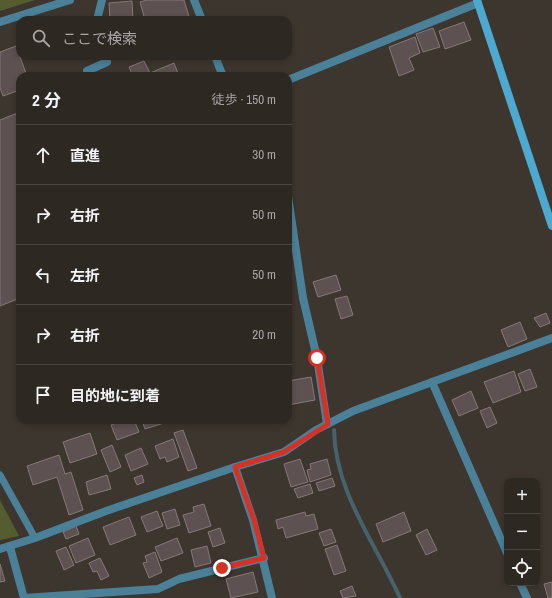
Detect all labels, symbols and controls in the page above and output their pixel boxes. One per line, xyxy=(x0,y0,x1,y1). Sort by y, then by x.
search box xyxy=(16,16,292,60)
icon: search xyxy=(30,27,52,49)
text: ここで検索 xyxy=(62,28,137,49)
text: 2 分 xyxy=(32,88,61,111)
text: 徒歩 · 150 m xyxy=(211,91,276,108)
icon: ahead xyxy=(32,144,54,166)
text: 直進 xyxy=(70,145,100,166)
text: 30 m xyxy=(252,146,276,163)
icon: right xyxy=(32,204,54,226)
text: 右折 xyxy=(70,205,100,226)
text: 50 m xyxy=(252,206,276,223)
icon: left xyxy=(32,264,54,286)
text: 左折 xyxy=(70,265,100,286)
text: 50 m xyxy=(252,266,276,283)
icon: right xyxy=(32,324,54,346)
text: 右折 xyxy=(70,325,100,346)
text: 20 m xyxy=(252,326,276,343)
route start xyxy=(308,349,326,367)
icon: arrive xyxy=(32,384,54,406)
text: 目的地に到着 xyxy=(70,385,160,406)
map controls xyxy=(504,478,540,586)
button: + xyxy=(504,478,540,514)
button: − xyxy=(504,514,540,550)
button: locate xyxy=(504,550,540,586)
route end xyxy=(213,559,231,577)

